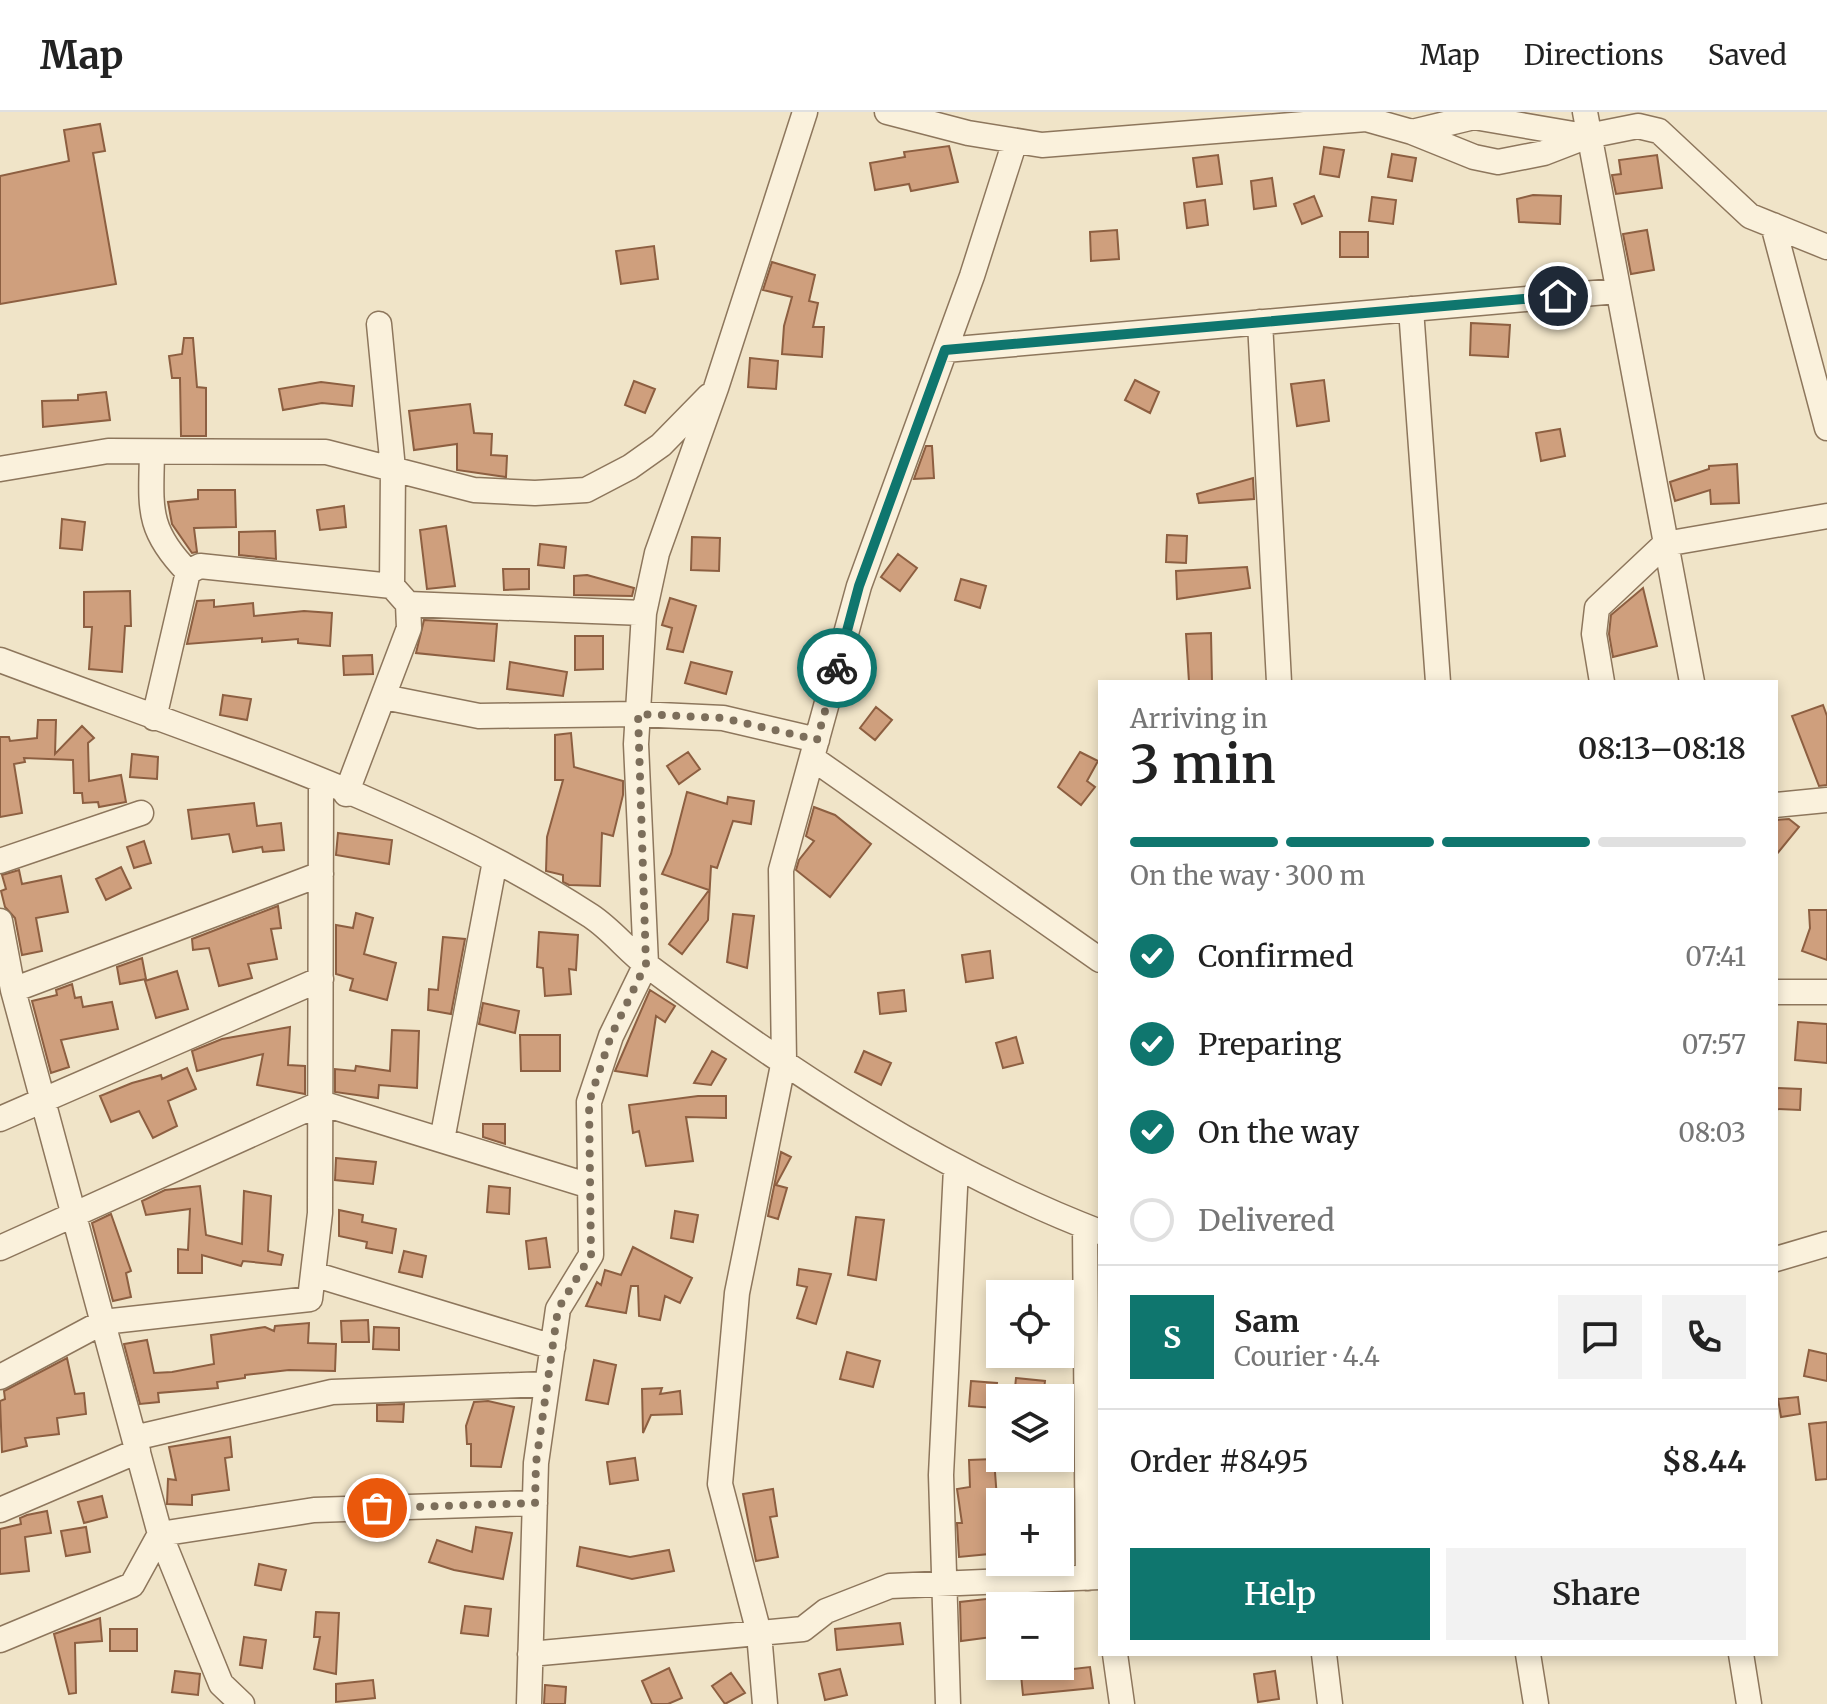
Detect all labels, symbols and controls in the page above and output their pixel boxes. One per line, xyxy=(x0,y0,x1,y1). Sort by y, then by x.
text: Map xyxy=(40,32,124,79)
text: Map xyxy=(1420,37,1480,73)
text: Directions xyxy=(1524,37,1664,73)
text: Saved xyxy=(1708,37,1787,73)
pin xyxy=(1524,262,1592,330)
icon: home xyxy=(1536,274,1580,318)
courier xyxy=(797,628,877,708)
icon: bike xyxy=(815,646,859,690)
text: Arriving in xyxy=(1130,702,1268,735)
text: 08:13–08:18 xyxy=(1578,729,1746,767)
text: 3 min xyxy=(1130,732,1276,797)
text: On the way · 300 m xyxy=(1130,859,1365,892)
icon: check xyxy=(1130,934,1174,978)
text: Confirmed xyxy=(1198,937,1353,975)
text: 07:41 xyxy=(1685,940,1746,973)
icon: check xyxy=(1130,1022,1174,1066)
text: Preparing xyxy=(1198,1025,1341,1063)
text: 07:57 xyxy=(1682,1028,1746,1061)
icon: check xyxy=(1130,1110,1174,1154)
text: On the way xyxy=(1198,1113,1359,1151)
text: 08:03 xyxy=(1678,1116,1746,1149)
text: Delivered xyxy=(1198,1201,1335,1239)
map controls xyxy=(986,1280,1074,1680)
button: locate xyxy=(986,1280,1074,1368)
button: chat xyxy=(1558,1295,1642,1379)
button: phone xyxy=(1662,1295,1746,1379)
text: Sam xyxy=(1234,1302,1299,1340)
text: S xyxy=(1163,1318,1181,1356)
text: Courier · 4.4 xyxy=(1234,1340,1380,1373)
button: layers xyxy=(986,1384,1074,1472)
text: Order #8495 xyxy=(1130,1442,1309,1480)
text: $8.44 xyxy=(1662,1442,1746,1480)
pin xyxy=(343,1474,411,1542)
icon: bag xyxy=(355,1486,399,1530)
button: + xyxy=(986,1488,1074,1576)
button: Help xyxy=(1130,1548,1430,1640)
button: Share xyxy=(1446,1548,1746,1640)
button: − xyxy=(986,1592,1074,1680)

